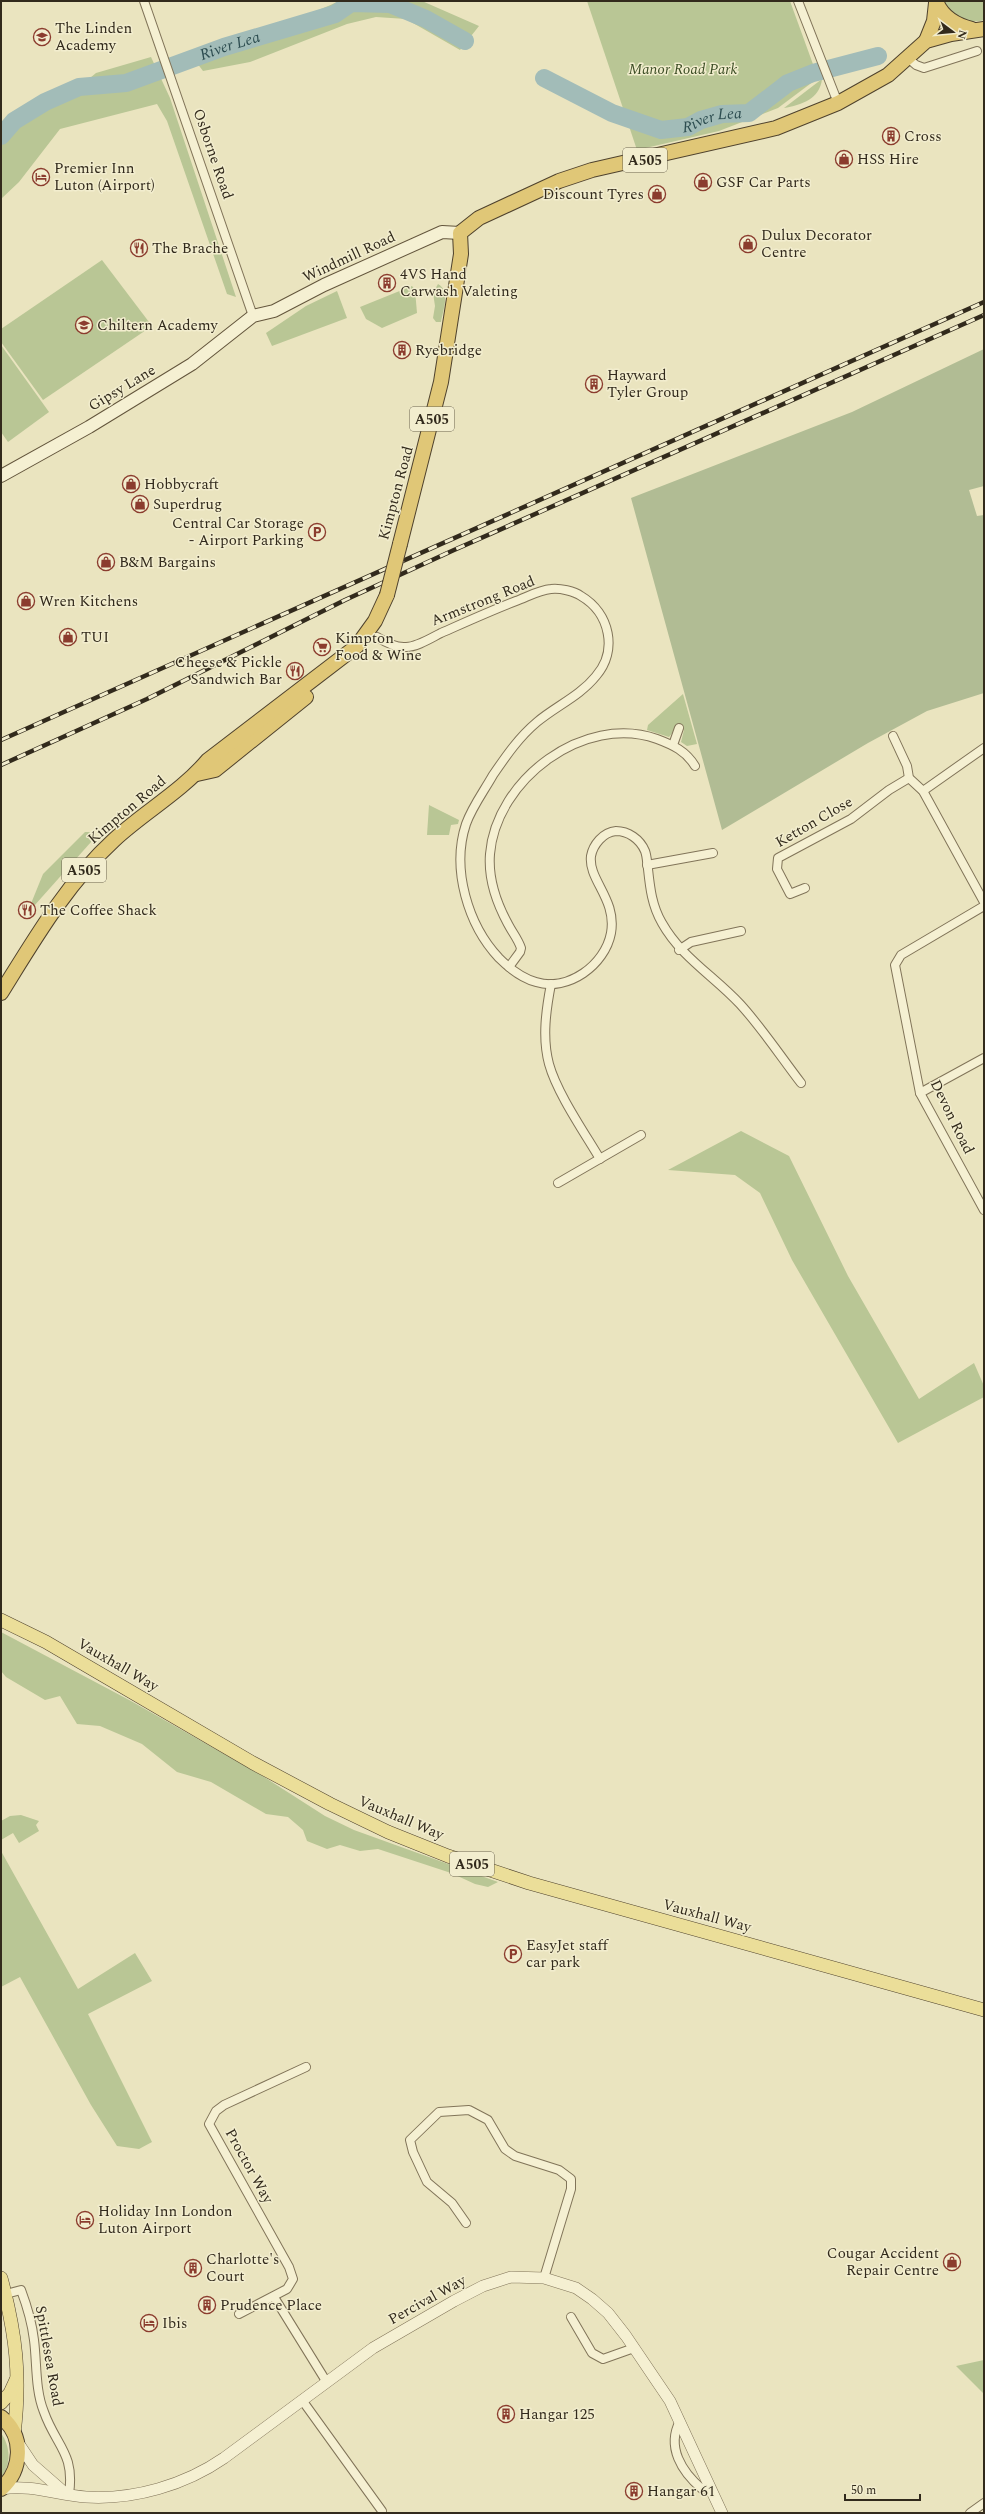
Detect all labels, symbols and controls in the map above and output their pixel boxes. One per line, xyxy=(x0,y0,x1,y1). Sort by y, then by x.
north arrow xyxy=(933,12,973,52)
place label: The Linden Academy xyxy=(55,17,132,57)
water label: River Lea xyxy=(196,25,263,67)
school or university icon: The Linden Academy xyxy=(32,27,52,47)
text: N xyxy=(953,28,972,41)
park label: Manor Road Park xyxy=(628,58,738,81)
water label: River Lea xyxy=(681,101,742,140)
street label: Osborne Road xyxy=(187,106,239,202)
place label: Cross xyxy=(904,125,942,148)
building icon: Cross xyxy=(881,126,901,146)
road number: A505 xyxy=(623,148,667,172)
place label: HSS Hire xyxy=(857,148,919,171)
shop icon: HSS Hire xyxy=(834,149,854,169)
place label: Premier Inn Luton (Airport) xyxy=(54,157,155,197)
hotel icon: Premier Inn Luton (Airport) xyxy=(31,167,51,187)
place label: GSF Car Parts xyxy=(716,171,811,194)
shop icon: GSF Car Parts xyxy=(693,172,713,192)
place label: Discount Tyres xyxy=(543,183,644,206)
shop icon: Discount Tyres xyxy=(647,184,667,204)
place label: Dulux Decorator Centre xyxy=(761,224,872,264)
street label: Windmill Road xyxy=(299,225,399,289)
shop icon: Dulux Decorator Centre xyxy=(738,234,758,254)
place label: The Brache xyxy=(152,237,228,260)
restaurant icon: The Brache xyxy=(129,238,149,258)
place label: 4VS Hand Carwash Valeting xyxy=(400,263,518,303)
building icon: 4VS Hand Carwash Valeting xyxy=(377,273,397,293)
place label: Chiltern Academy xyxy=(97,314,219,337)
school or university icon: Chiltern Academy xyxy=(74,315,94,335)
place label: Ryebridge xyxy=(415,339,482,362)
building icon: Ryebridge xyxy=(392,340,412,360)
street label: Gipsy Lane xyxy=(84,359,160,417)
place label: Hayward Tyler Group xyxy=(607,364,688,404)
building icon: Hayward Tyler Group xyxy=(584,374,604,394)
road number: A505 xyxy=(410,407,454,431)
street label: Kimpton Road xyxy=(372,443,420,543)
place label: Hobbycraft xyxy=(144,473,219,496)
shop icon: Hobbycraft xyxy=(121,474,141,494)
place label: Superdrug xyxy=(153,493,222,516)
shop icon: Superdrug xyxy=(130,494,150,514)
place label: Central Car Storage - Airport Parking xyxy=(172,512,304,552)
parking icon: Central Car Storage - Airport Parking xyxy=(307,522,327,542)
place label: B&M Bargains xyxy=(119,551,216,574)
shop icon: B&M Bargains xyxy=(96,552,116,572)
street label: Armstrong Road xyxy=(428,570,538,632)
place label: Wren Kitchens xyxy=(39,590,138,613)
shop icon: Wren Kitchens xyxy=(16,591,36,611)
place label: TUI xyxy=(81,626,109,649)
shop icon: TUI xyxy=(58,627,78,647)
place label: Kimpton Food & Wine xyxy=(335,627,422,667)
supermarket icon: Kimpton Food & Wine xyxy=(312,637,332,657)
place label: Cheese & Pickle Sandwich Bar xyxy=(175,651,282,691)
restaurant icon: Cheese & Pickle Sandwich Bar xyxy=(285,661,305,681)
street label: Kimpton Road xyxy=(83,770,171,850)
street label: Ketton Close xyxy=(771,791,857,853)
road number: A505 xyxy=(62,858,106,882)
place label: The Coffee Shack xyxy=(40,899,157,922)
restaurant icon: The Coffee Shack xyxy=(17,900,37,920)
street label: Devon Road xyxy=(924,1076,980,1158)
street label: Vauxhall Way xyxy=(73,1632,164,1698)
street label: Vauxhall Way xyxy=(355,1790,448,1847)
road number: A505 xyxy=(450,1852,494,1876)
street label: Vauxhall Way xyxy=(660,1893,755,1939)
place label: EasyJet staff car park xyxy=(526,1934,609,1974)
parking icon: EasyJet staff car park xyxy=(503,1944,523,1964)
street label: Proctor Way xyxy=(219,2124,279,2208)
place label: Holiday Inn London Luton Airport xyxy=(98,2200,233,2240)
hotel icon: Holiday Inn London Luton Airport xyxy=(75,2210,95,2230)
place label: Cougar Accident Repair Centre xyxy=(827,2242,939,2282)
place label: Charlotte's Court xyxy=(206,2248,279,2288)
shop icon: Cougar Accident Repair Centre xyxy=(942,2252,962,2272)
building icon: Charlotte's Court xyxy=(183,2258,203,2278)
street label: Percival Way xyxy=(384,2269,471,2331)
place label: Prudence Place xyxy=(220,2294,322,2317)
building icon: Prudence Place xyxy=(197,2295,217,2315)
street label: Spittlesea Road xyxy=(29,2304,69,2408)
place label: Ibis xyxy=(162,2312,187,2335)
hotel icon: Ibis xyxy=(139,2313,159,2333)
place label: Hangar 125 xyxy=(519,2403,595,2426)
building icon: Hangar 125 xyxy=(496,2404,516,2424)
scale bar xyxy=(845,2476,920,2502)
place label: Hangar 61 xyxy=(647,2480,715,2503)
building icon: Hangar 61 xyxy=(624,2481,644,2501)
text: 50 m xyxy=(851,2481,876,2500)

